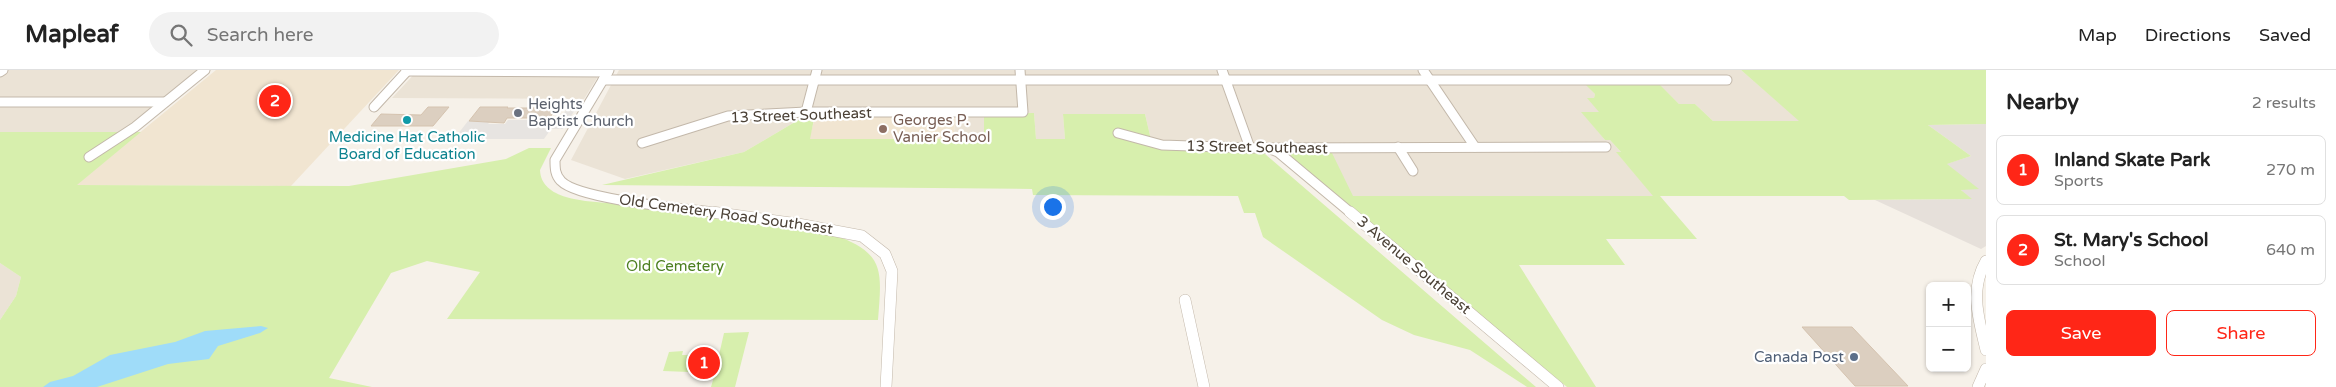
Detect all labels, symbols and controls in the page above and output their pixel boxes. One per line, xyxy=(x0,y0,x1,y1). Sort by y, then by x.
search box xyxy=(149,12,499,57)
text: Mapleaf xyxy=(25,20,119,49)
icon: search xyxy=(167,21,195,49)
text: Search here xyxy=(207,24,314,46)
text: Map xyxy=(2078,24,2117,46)
text: Directions xyxy=(2145,24,2231,46)
text: Saved xyxy=(2259,24,2311,46)
pin: 2 xyxy=(259,82,291,120)
text: Nearby xyxy=(2006,90,2079,115)
text: 2 results xyxy=(2252,93,2316,113)
place label: Heights Baptist Church xyxy=(528,95,634,130)
street label: 13 Street Southeast xyxy=(730,104,872,126)
marker: Heights Baptist Church xyxy=(512,107,524,119)
place label: Georges P. Vanier School xyxy=(893,111,990,146)
marker: Medicine Hat Catholic Board of Education xyxy=(401,114,413,126)
marker: Georges P. Vanier School xyxy=(877,123,889,135)
place label: Medicine Hat Catholic Board of Education xyxy=(329,128,485,163)
street label: 13 Street Southeast xyxy=(1186,137,1328,157)
text: Inland Skate Park xyxy=(2054,149,2210,171)
text: 1 xyxy=(2018,160,2028,180)
text: 270 m xyxy=(2266,160,2315,180)
text: Sports xyxy=(2054,171,2103,191)
street label: Old Cemetery Road Southeast xyxy=(618,190,834,238)
your location xyxy=(1040,194,1066,220)
street label: 3 Avenue Southeast xyxy=(1353,212,1475,318)
text: St. Mary's School xyxy=(2054,229,2208,251)
text: 2 xyxy=(2018,240,2028,260)
text: 640 m xyxy=(2266,240,2315,260)
text: School xyxy=(2054,251,2106,271)
park label: Old Cemetery xyxy=(626,257,724,275)
map controls xyxy=(1926,282,1971,372)
button: + xyxy=(1926,282,1971,327)
button: Save xyxy=(2006,310,2156,356)
button: Share xyxy=(2166,310,2316,356)
button: − xyxy=(1926,327,1971,372)
pin: 1 xyxy=(688,344,720,382)
place label: Canada Post xyxy=(1754,348,1844,366)
marker: Canada Post xyxy=(1848,351,1860,363)

